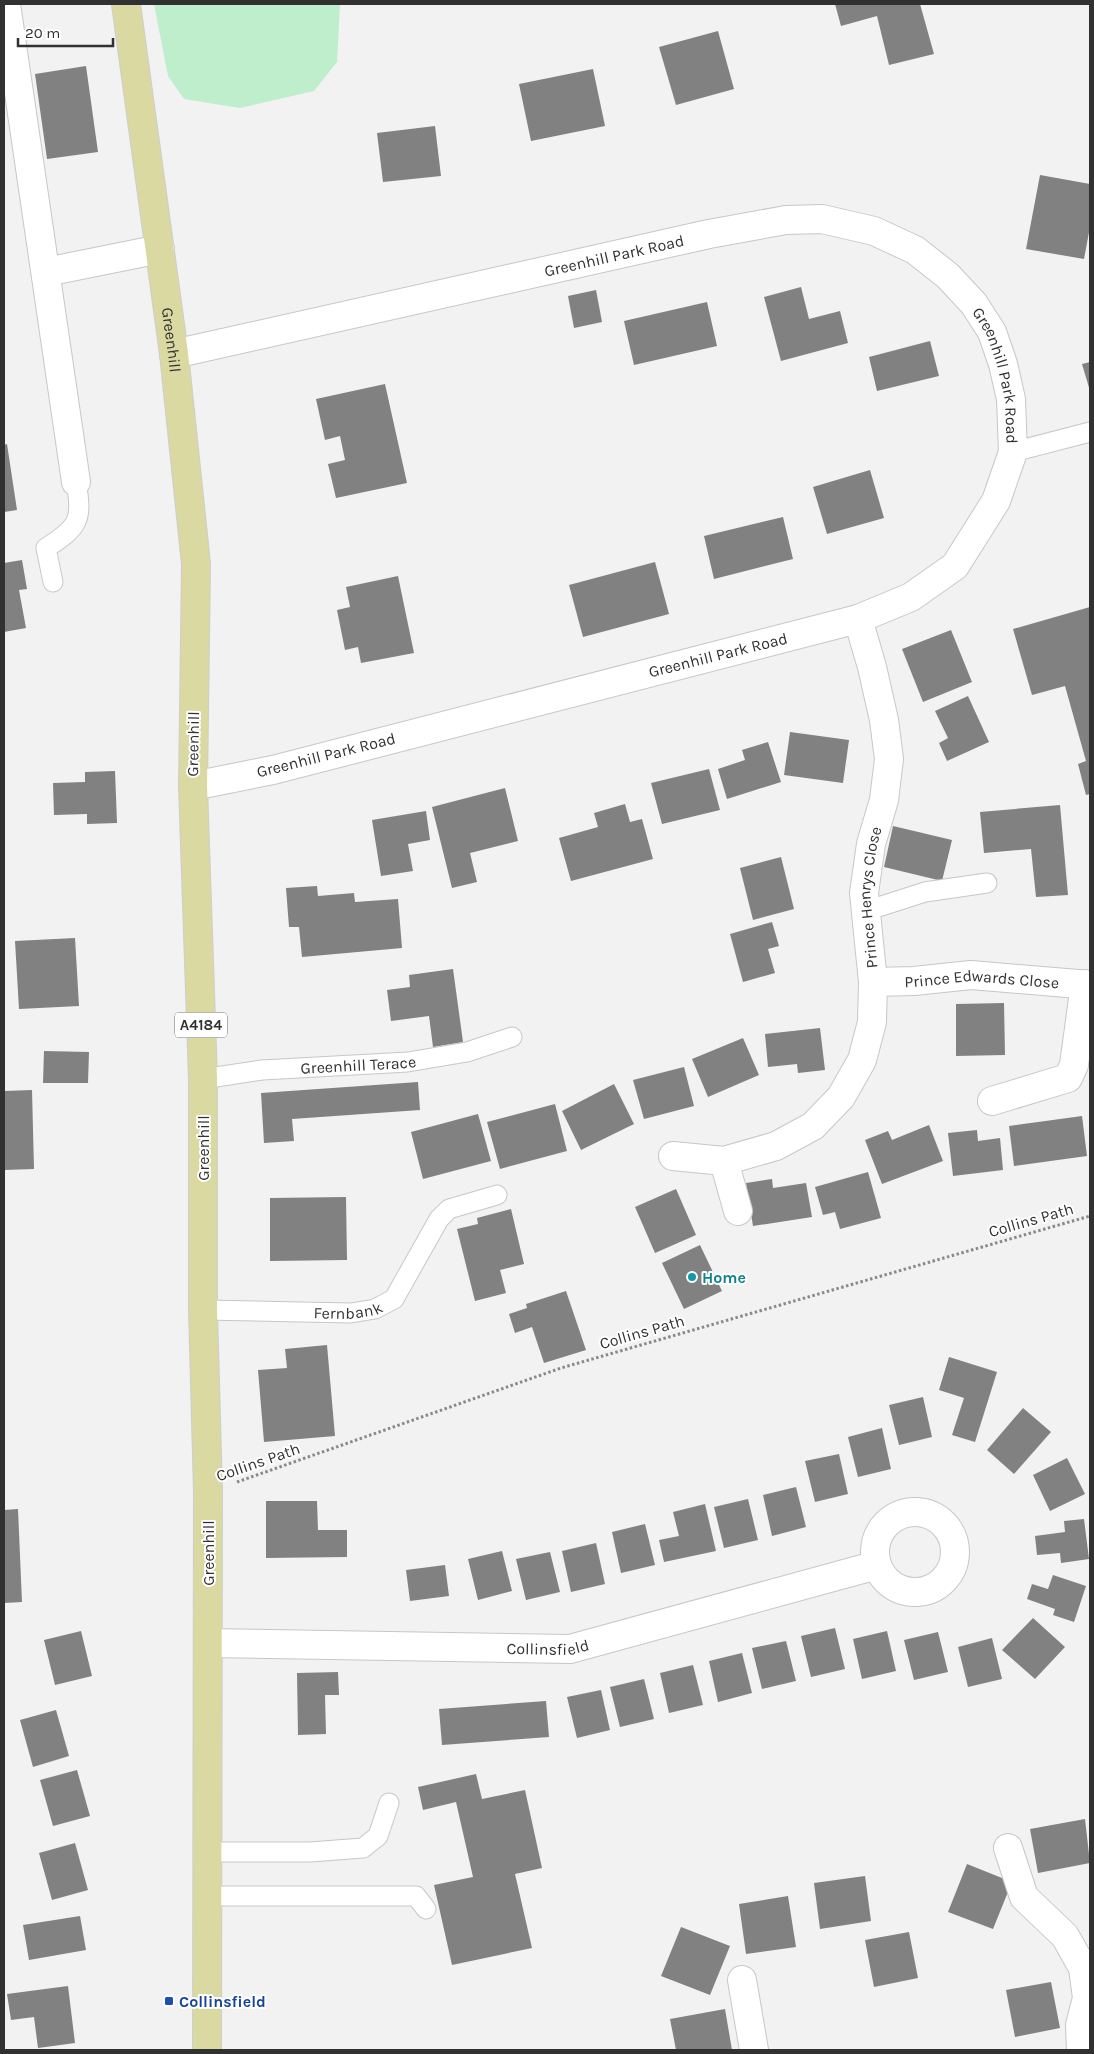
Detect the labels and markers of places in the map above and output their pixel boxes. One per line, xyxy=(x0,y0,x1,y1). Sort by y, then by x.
place label: Home xyxy=(702,1268,746,1287)
marker: Home xyxy=(686,1271,698,1283)
place label: Collinsfield xyxy=(179,1992,266,2011)
marker: Collinsfield xyxy=(163,1995,175,2007)

